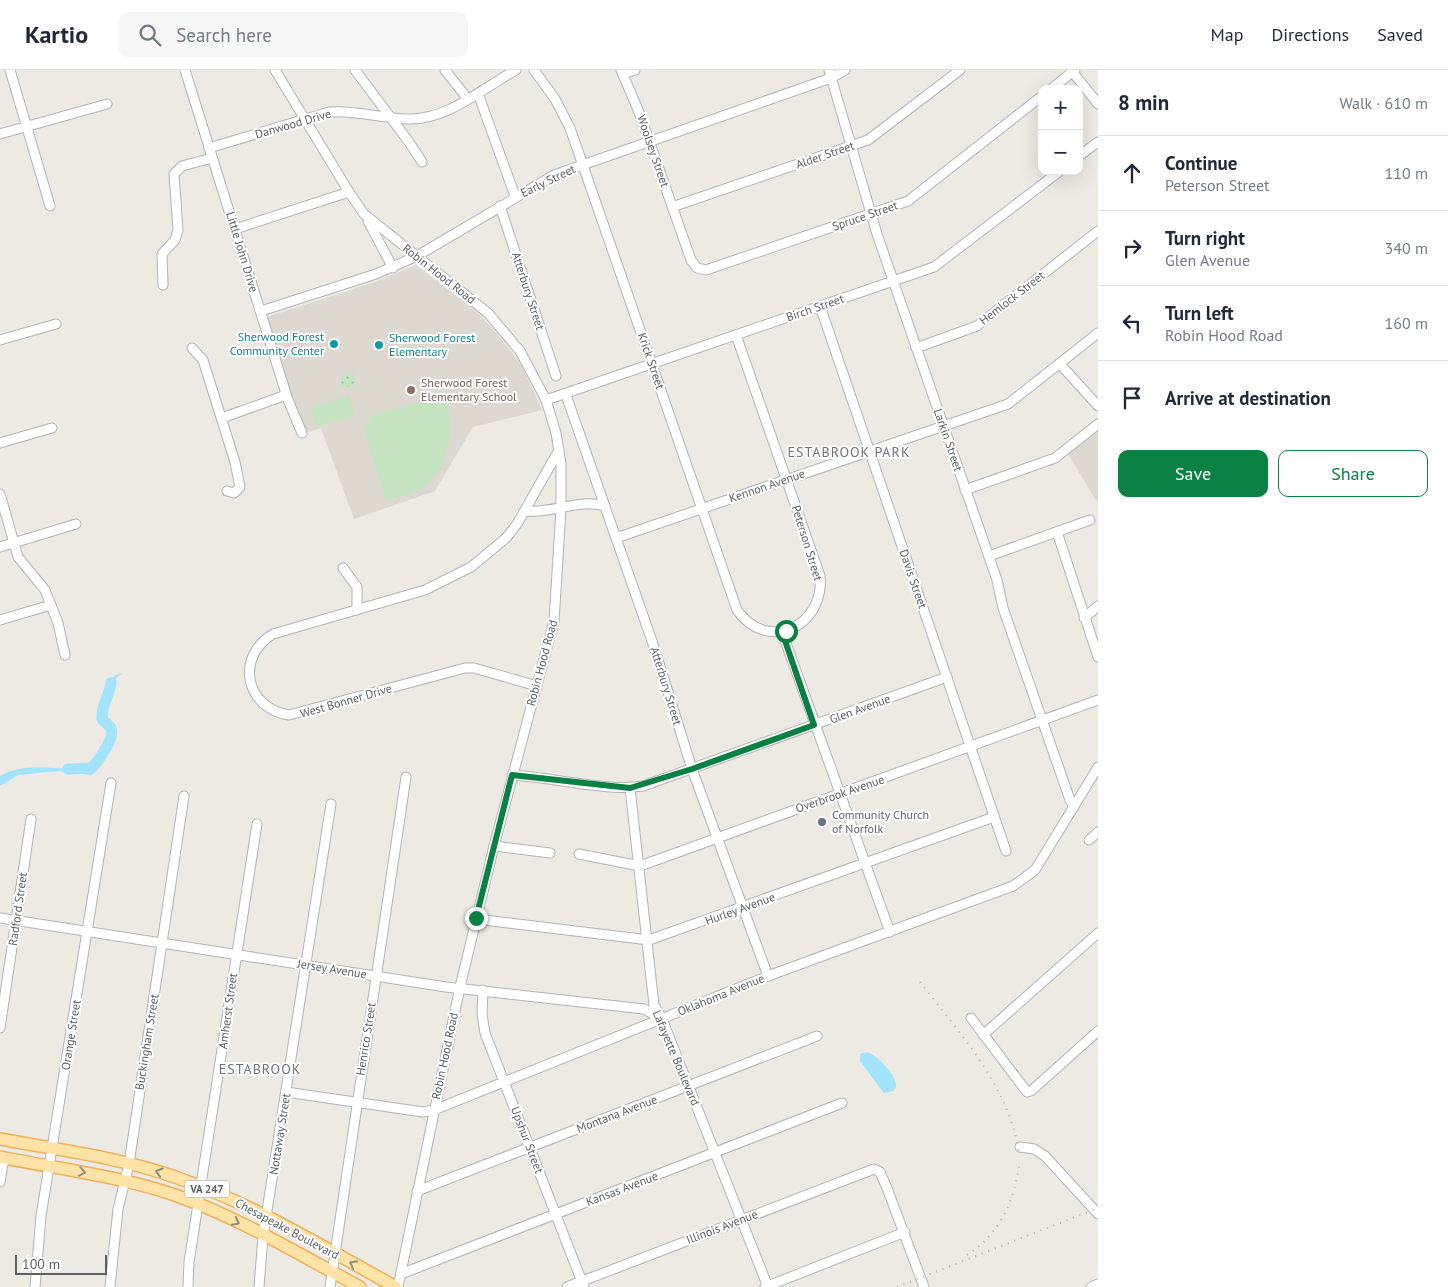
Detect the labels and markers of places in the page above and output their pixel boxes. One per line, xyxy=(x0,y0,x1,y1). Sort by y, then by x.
place label: Sherwood Forest Community Center xyxy=(230,329,324,358)
place label: Sherwood Forest Elementary xyxy=(389,330,475,359)
marker: Sherwood Forest Community Center xyxy=(328,338,340,350)
marker: Sherwood Forest Elementary xyxy=(373,339,385,351)
place label: Sherwood Forest Elementary School xyxy=(421,375,517,404)
marker: Sherwood Forest Elementary School xyxy=(405,384,417,396)
place label: Community Church of Norfolk xyxy=(832,807,929,836)
marker: Community Church of Norfolk xyxy=(816,816,828,828)

